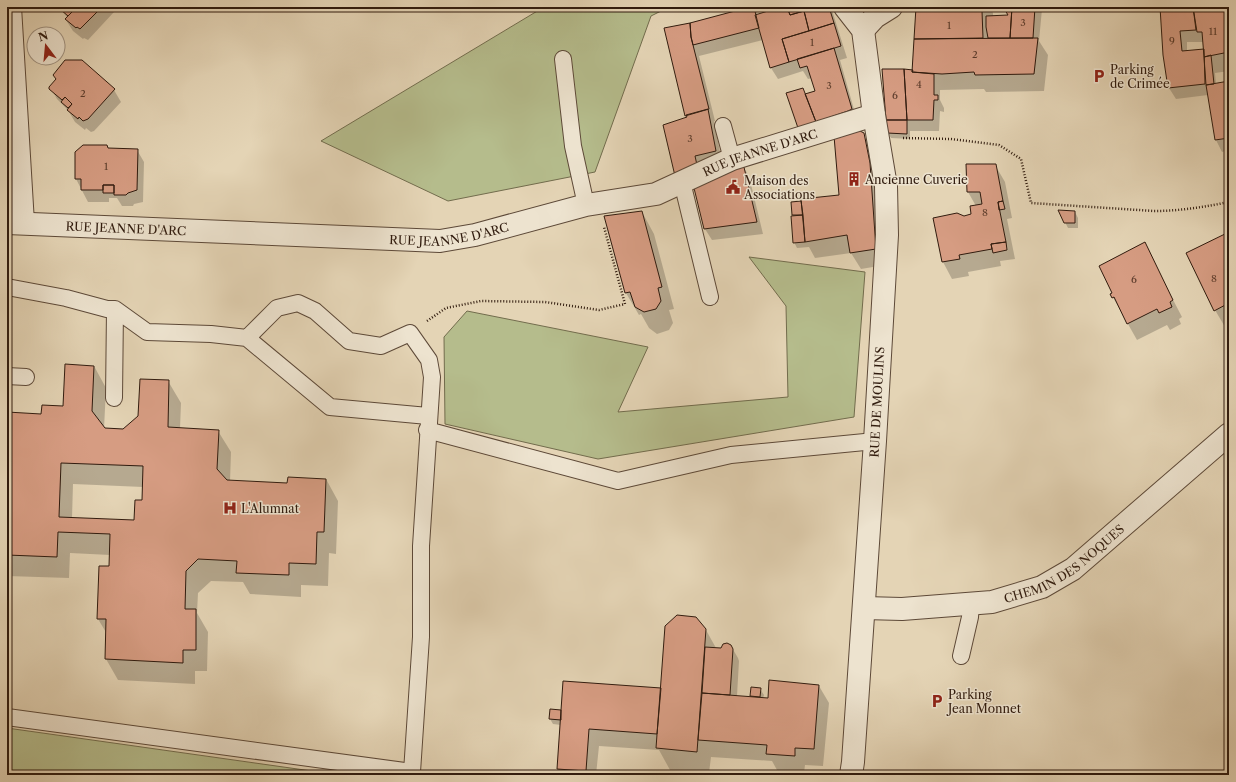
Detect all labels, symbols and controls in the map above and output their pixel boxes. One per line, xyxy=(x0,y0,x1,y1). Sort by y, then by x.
house number: 3 xyxy=(1020,16,1026,29)
house number: 1 xyxy=(947,19,952,32)
house number: 11 xyxy=(1209,25,1218,38)
north arrow xyxy=(26,26,66,66)
text: N xyxy=(37,28,50,44)
house number: 9 xyxy=(1169,34,1175,47)
house number: 1 xyxy=(810,36,815,49)
house number: 2 xyxy=(972,48,978,61)
place label: Parking de Crimée xyxy=(1110,62,1170,91)
parking icon: Parking de Crimée xyxy=(1091,68,1107,84)
house number: 4 xyxy=(916,78,922,91)
house number: 3 xyxy=(826,79,832,92)
house number: 2 xyxy=(80,87,86,100)
house number: 6 xyxy=(892,89,898,102)
street label: RUE JEANNE D'ARC xyxy=(700,126,819,179)
house number: 3 xyxy=(687,132,693,145)
house number: 1 xyxy=(104,160,109,173)
building icon: Ancienne Cuverie xyxy=(846,171,862,187)
place label: Ancienne Cuverie xyxy=(864,172,968,187)
place label: Maison des Associations xyxy=(743,173,815,202)
public building icon: Maison des Associations xyxy=(725,179,741,195)
house number: 8 xyxy=(982,206,988,219)
street label: RUE JEANNE D'ARC xyxy=(65,218,186,238)
street label: RUE JEANNE D'ARC xyxy=(389,219,510,249)
house number: 8 xyxy=(1211,272,1217,285)
house number: 6 xyxy=(1131,273,1137,286)
street label: RUE DE MOULINS xyxy=(867,346,887,458)
hospital icon: L'Alumnat xyxy=(222,500,238,516)
place label: L'Alumnat xyxy=(241,501,300,516)
street label: CHEMIN DES NOQUES xyxy=(1002,521,1127,606)
place label: Parking Jean Monnet xyxy=(946,687,1022,716)
parking icon: Parking Jean Monnet xyxy=(929,693,945,709)

